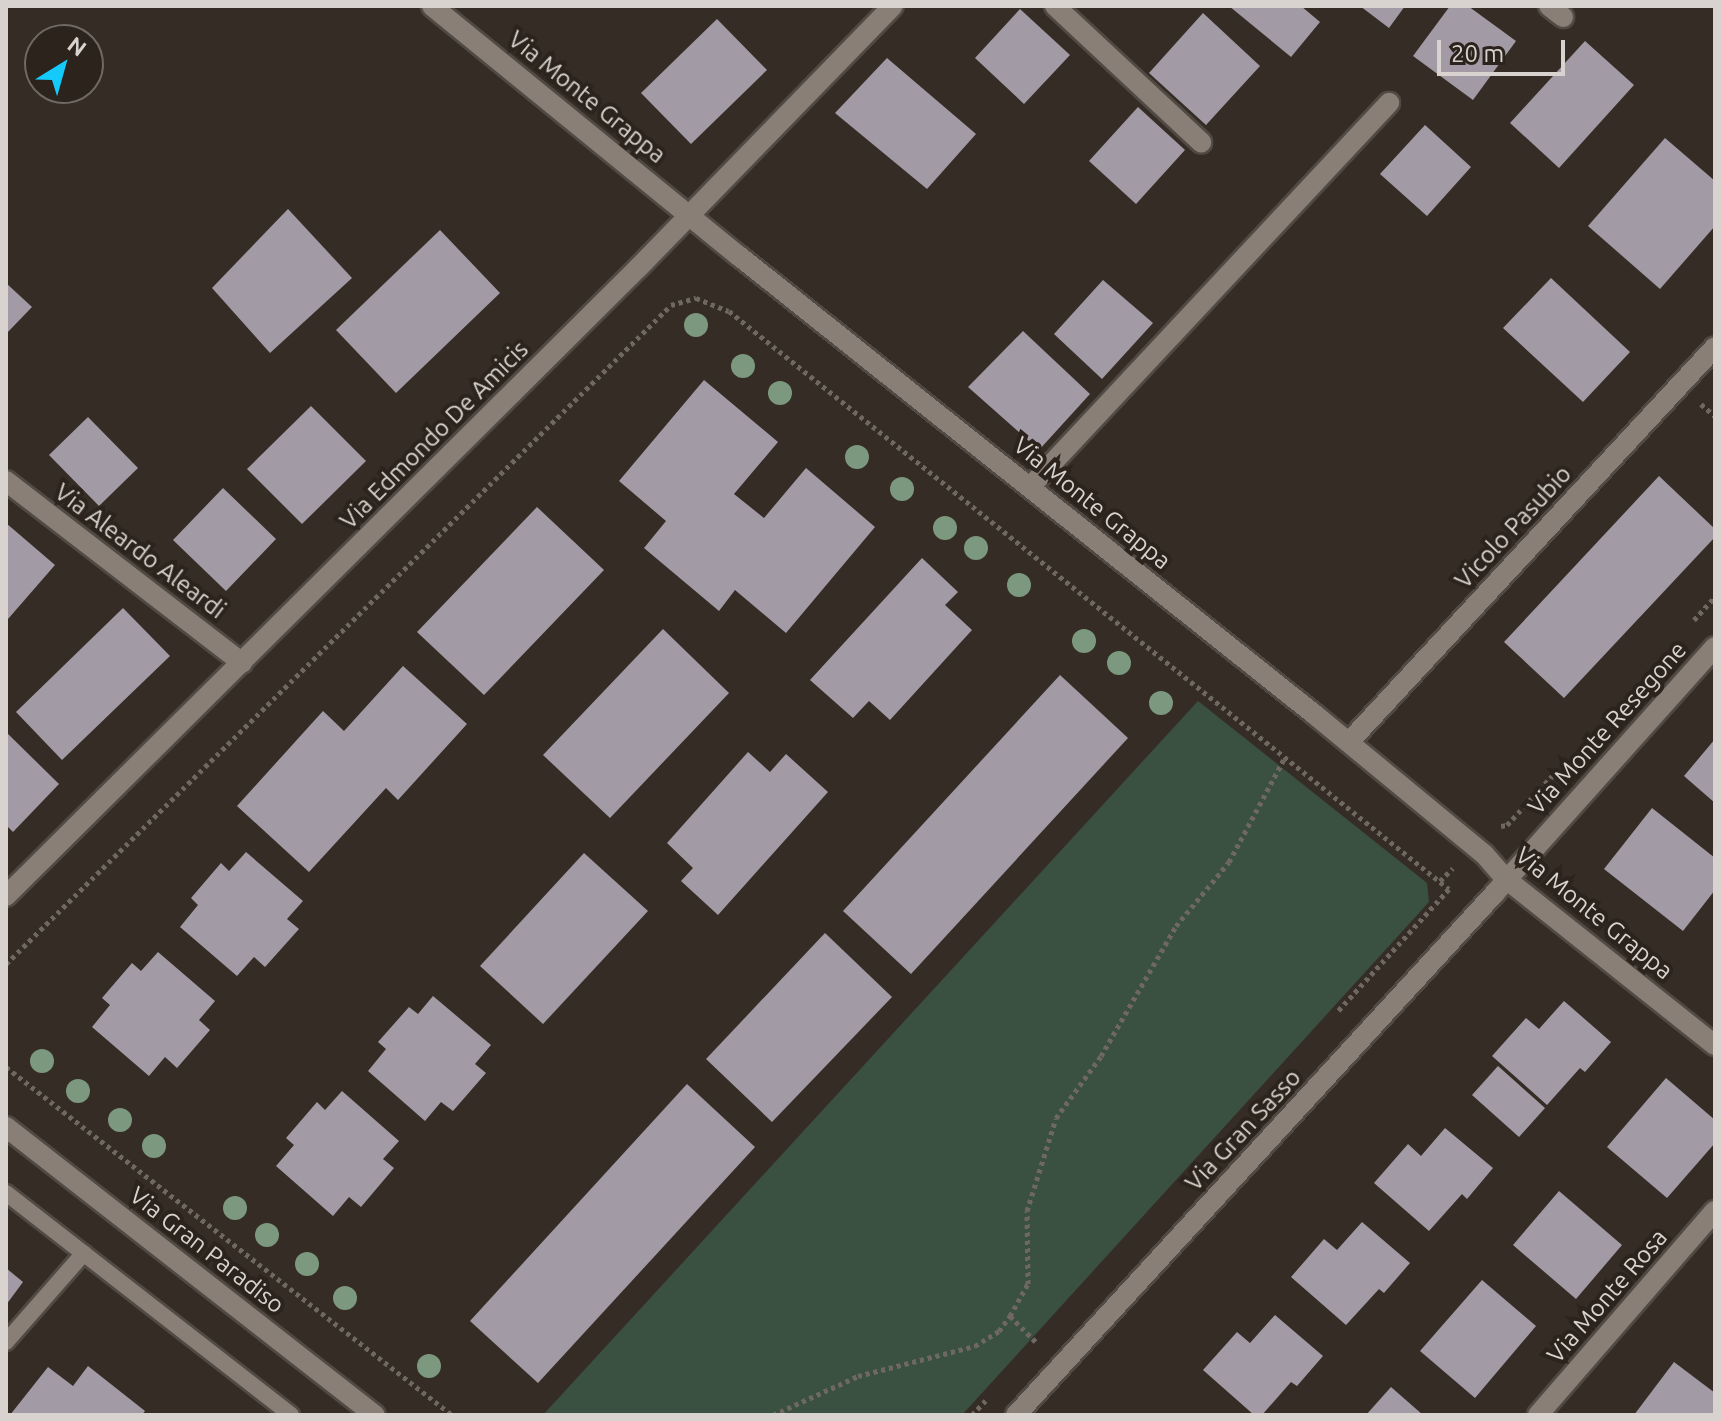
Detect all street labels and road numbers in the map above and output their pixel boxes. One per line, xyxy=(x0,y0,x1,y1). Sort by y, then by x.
street label: Via Monte Grappa xyxy=(503,25,671,169)
street label: Via Edmondo De Amicis xyxy=(334,335,534,535)
street label: Via Monte Grappa xyxy=(1008,431,1176,575)
street label: Vicolo Pasubio xyxy=(1449,460,1577,594)
street label: Via Aleardo Aleardi xyxy=(49,477,231,625)
street label: Via Monte Resegone xyxy=(1522,636,1692,820)
street label: Via Monte Grappa xyxy=(1510,841,1678,985)
street label: Via Gran Sasso xyxy=(1179,1063,1307,1197)
street label: Via Gran Paradiso xyxy=(124,1181,290,1319)
street label: Via Monte Rosa xyxy=(1541,1223,1673,1369)

